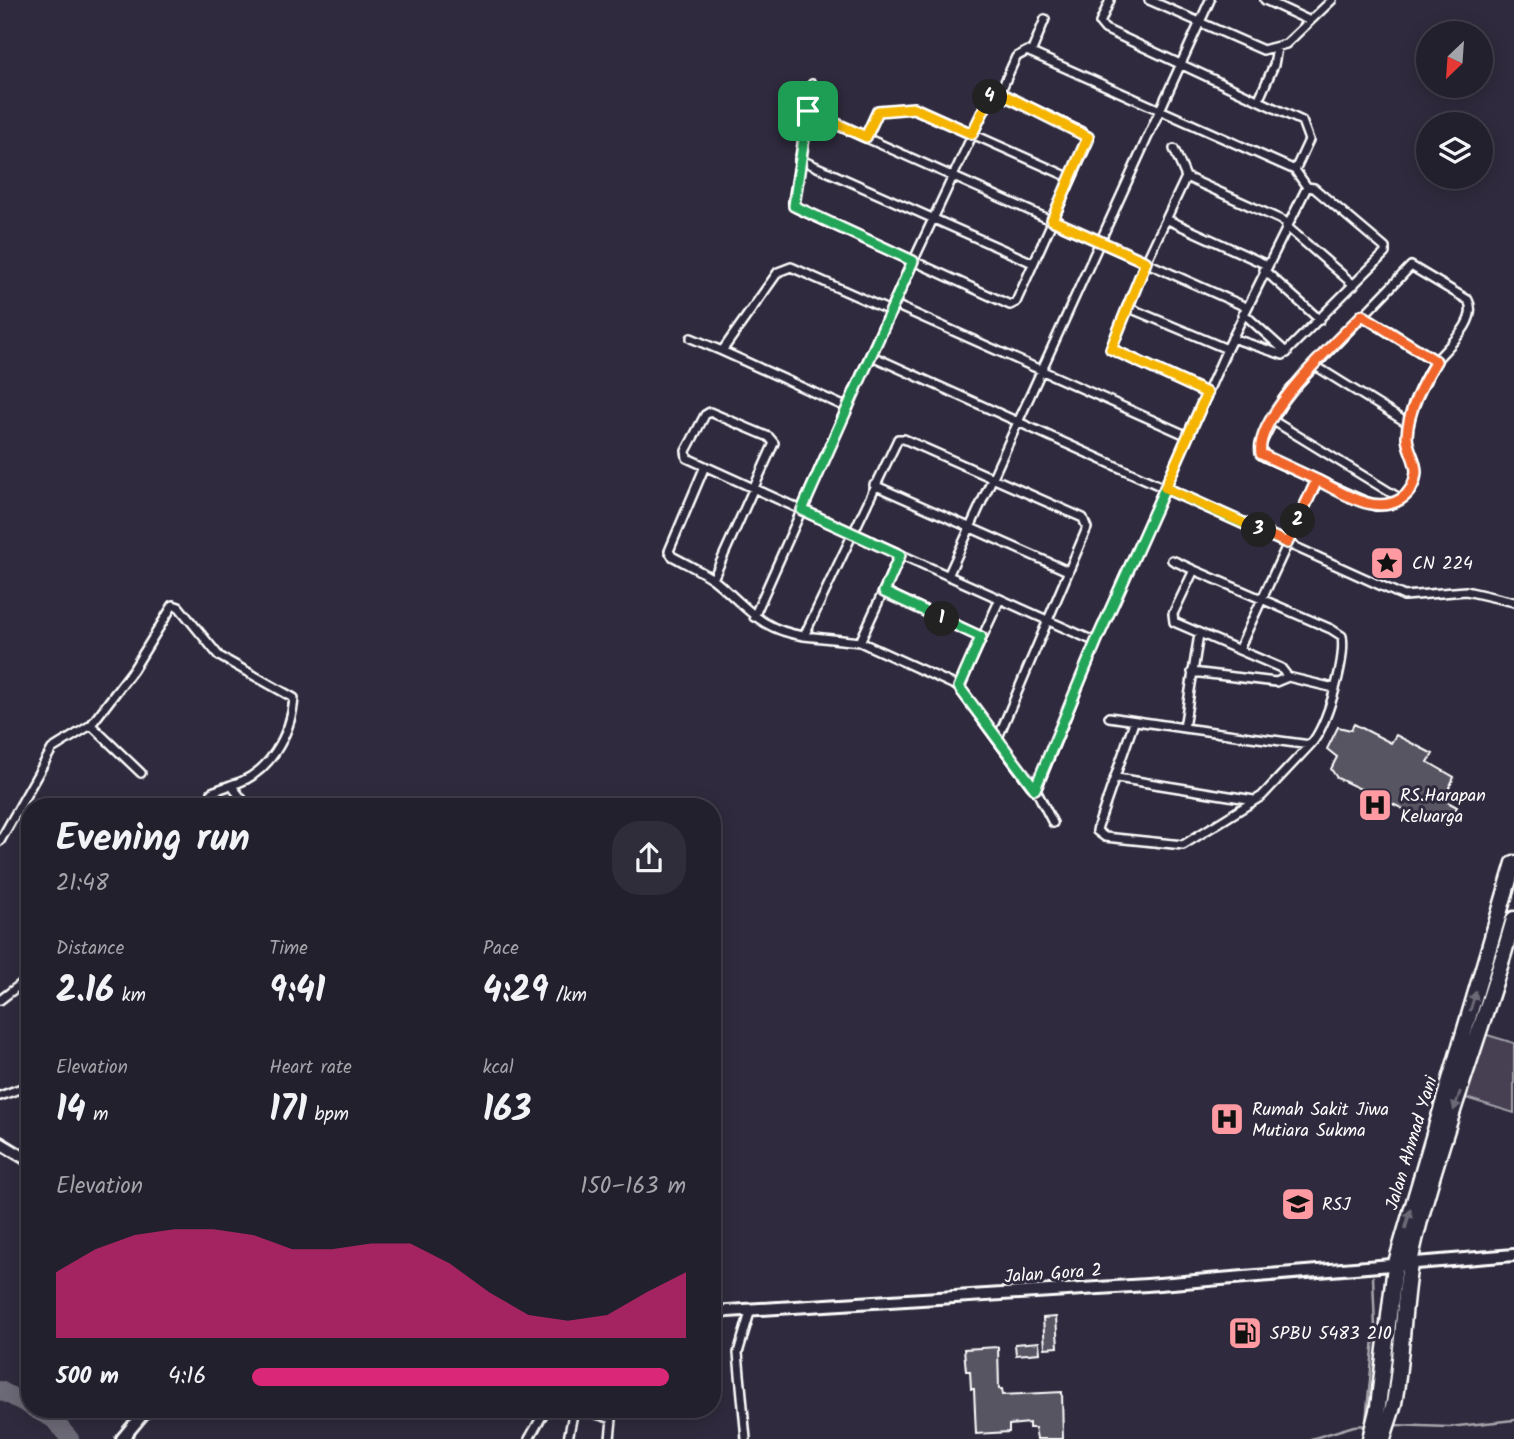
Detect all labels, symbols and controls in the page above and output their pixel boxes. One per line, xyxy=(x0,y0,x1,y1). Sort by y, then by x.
north arrow xyxy=(1416,21,1493,98)
map controls xyxy=(1416,21,1493,189)
pin: 4 xyxy=(972,80,1007,114)
pin xyxy=(778,81,838,141)
text: 4 xyxy=(984,81,995,111)
icon: arrive xyxy=(789,92,827,130)
button: layers xyxy=(1416,112,1493,189)
pin: 2 xyxy=(1280,504,1316,538)
text: 2 xyxy=(1292,505,1303,535)
pin: 3 xyxy=(1242,512,1276,548)
text: 3 xyxy=(1253,514,1264,544)
place icon: CN 224 xyxy=(1368,544,1406,582)
place label: CN 224 xyxy=(1412,550,1473,579)
pin: 1 xyxy=(925,602,960,636)
text: 1 xyxy=(939,603,944,633)
place label: RS.Harapan Keluarga xyxy=(1400,782,1486,832)
hospital icon: RS.Harapan Keluarga xyxy=(1356,786,1394,824)
text: Evening run xyxy=(56,810,250,870)
button: share xyxy=(612,821,686,895)
text: 21:48 xyxy=(56,866,109,902)
text: Distance xyxy=(56,934,124,964)
text: Time xyxy=(269,934,308,964)
text: Pace xyxy=(483,934,519,964)
text: 2.16 xyxy=(56,964,114,1020)
text: 9:41 xyxy=(269,964,325,1020)
text: 4:29 xyxy=(483,964,548,1020)
text: km xyxy=(114,981,146,1011)
text: /km xyxy=(548,981,587,1011)
one-way arrow xyxy=(1469,990,1479,1011)
text: Elevation xyxy=(56,1053,128,1083)
text: Heart rate xyxy=(269,1053,352,1083)
text: kcal xyxy=(483,1053,514,1083)
street label: Jalan Ahmad Yani xyxy=(1378,1072,1447,1214)
text: 14 xyxy=(56,1083,86,1139)
text: 171 xyxy=(269,1083,307,1139)
text: 163 xyxy=(483,1083,531,1139)
one-way arrow xyxy=(1451,1091,1462,1112)
place label: Rumah Sakit Jiwa Mutiara Sukma xyxy=(1252,1096,1389,1146)
text: m xyxy=(86,1100,108,1130)
text: bpm xyxy=(307,1100,349,1130)
hospital icon: Rumah Sakit Jiwa Mutiara Sukma xyxy=(1208,1100,1246,1138)
text: Elevation xyxy=(56,1169,143,1205)
text: 150–163 m xyxy=(580,1169,686,1205)
school or university icon: RSJ xyxy=(1279,1185,1317,1223)
place label: RSJ xyxy=(1322,1191,1351,1220)
one-way arrow xyxy=(1403,1208,1413,1229)
street label: Jalan Gora 2 xyxy=(1003,1257,1103,1292)
fuel station icon: SPBU 5483 210 xyxy=(1226,1314,1264,1352)
place label: SPBU 5483 210 xyxy=(1270,1320,1392,1349)
text: 500 m xyxy=(56,1359,119,1395)
text: 4:16 xyxy=(168,1359,206,1395)

